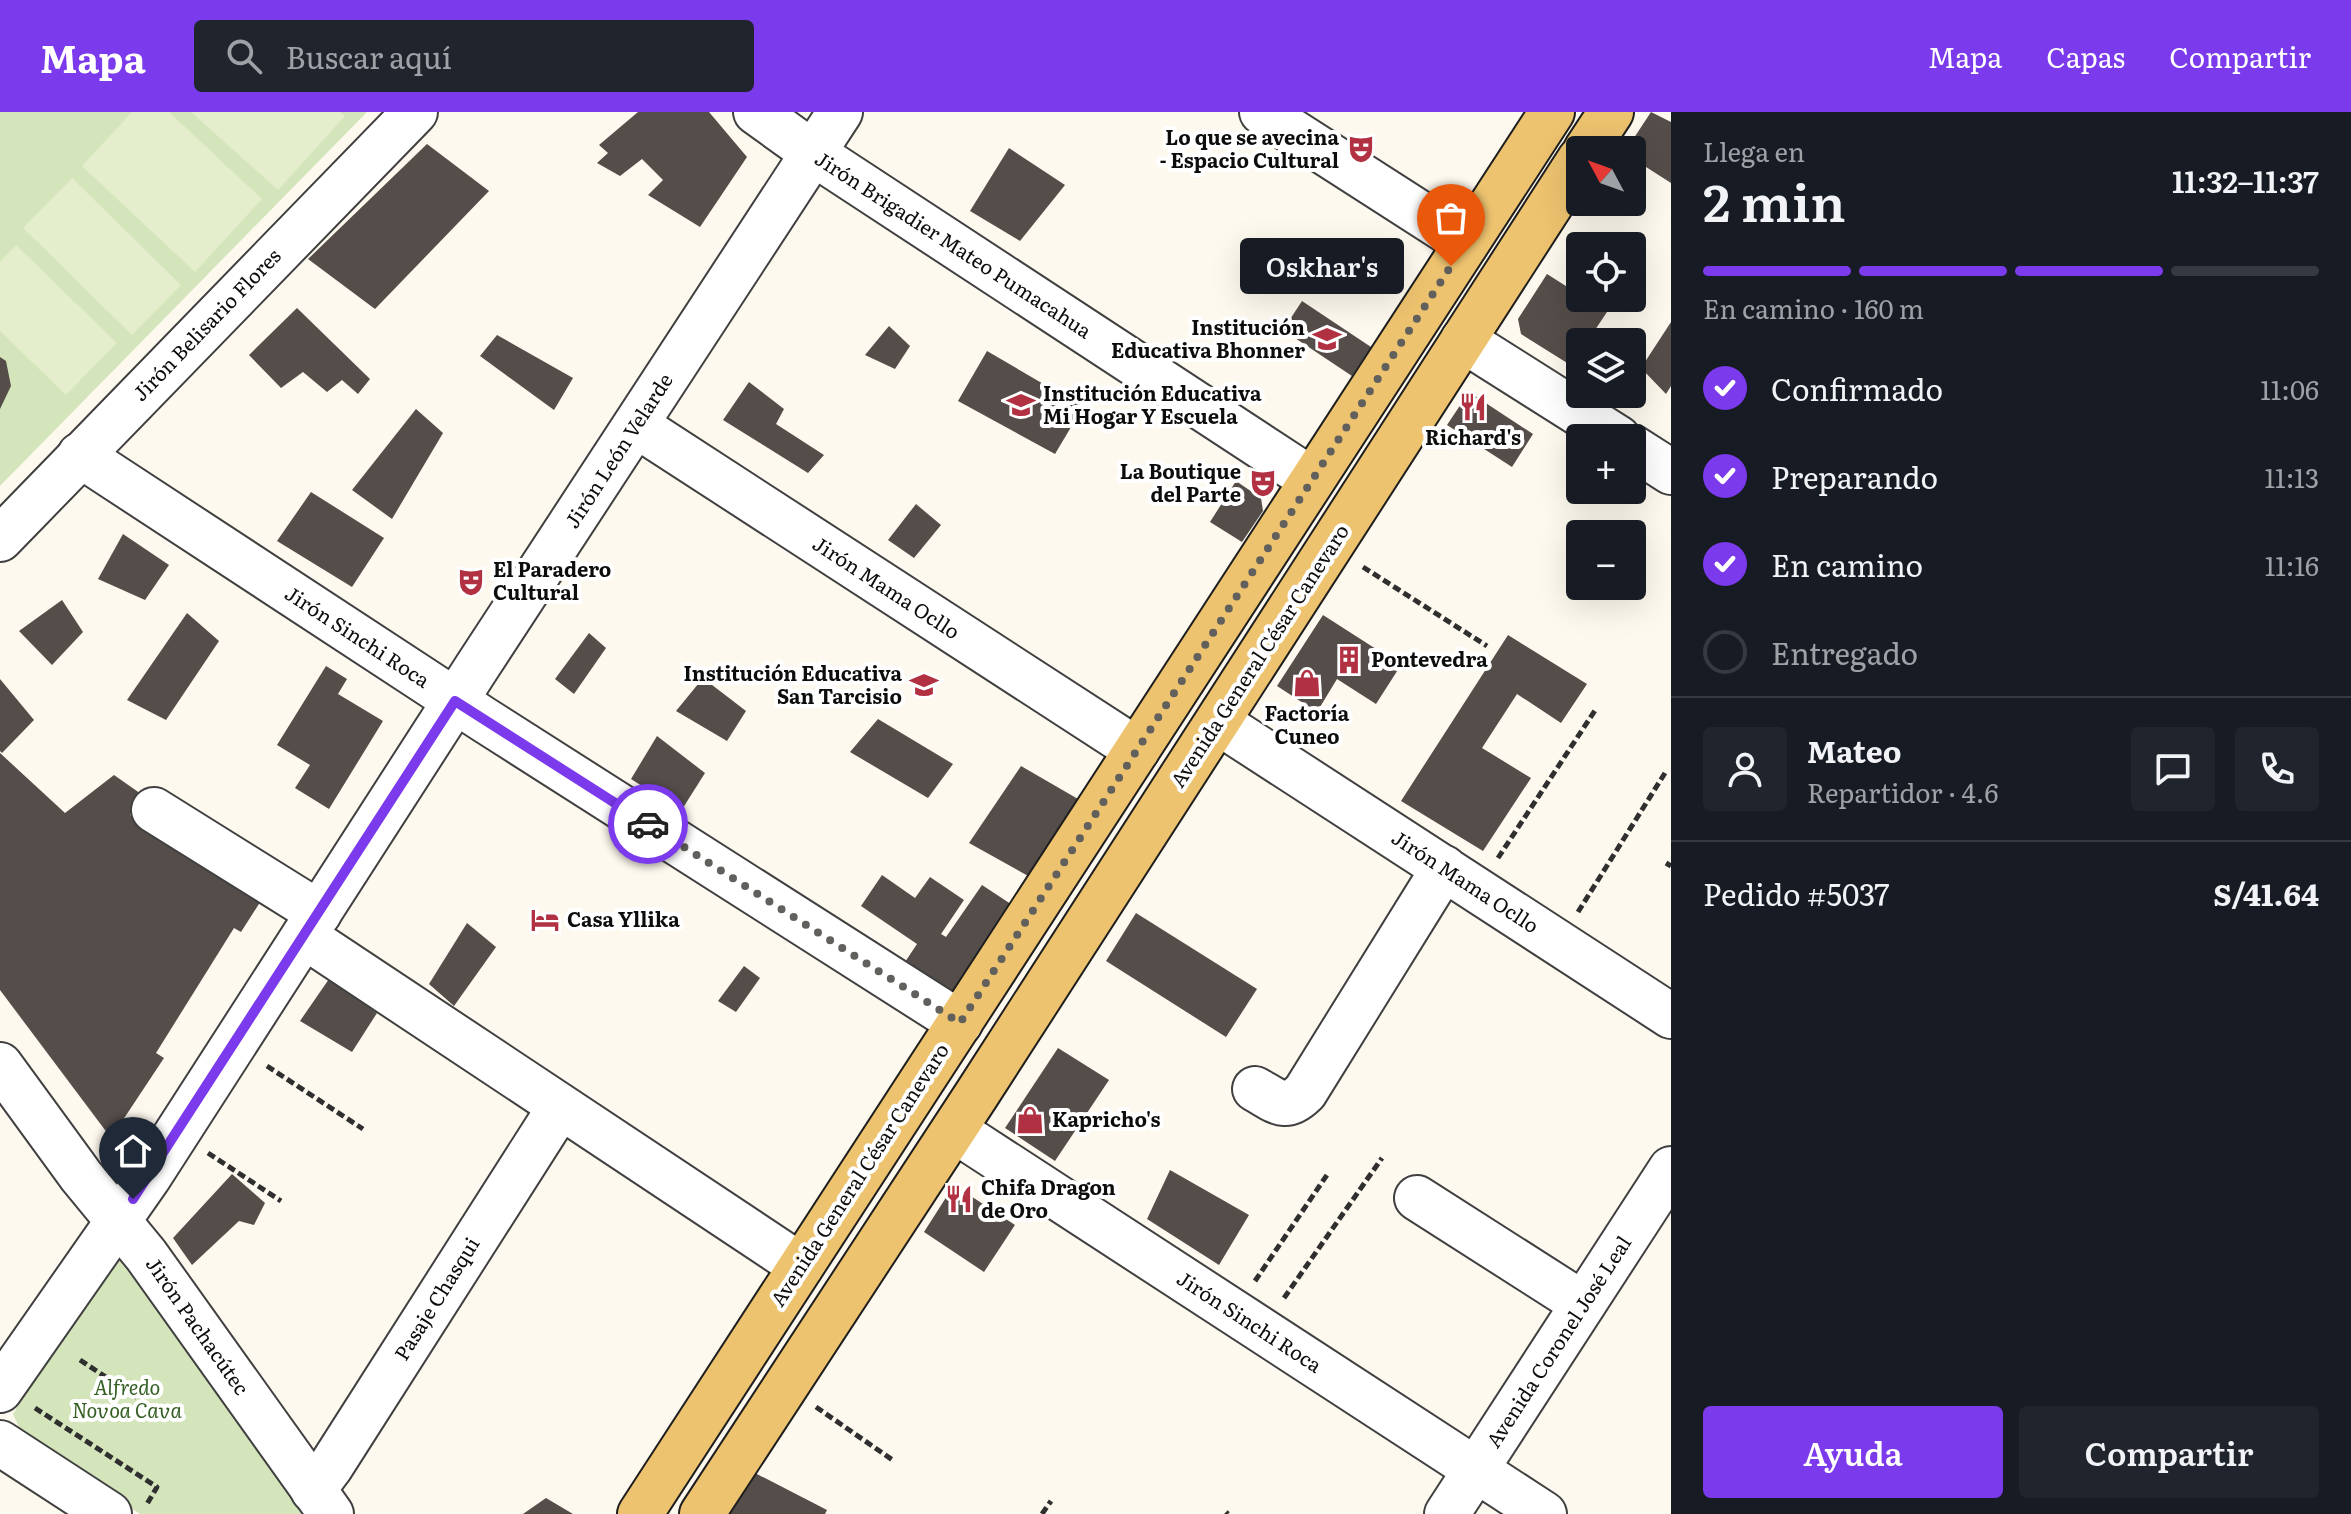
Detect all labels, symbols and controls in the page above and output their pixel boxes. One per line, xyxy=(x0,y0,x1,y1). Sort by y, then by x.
search box xyxy=(194,20,754,92)
text: Mapa xyxy=(40,28,146,85)
icon: search xyxy=(222,34,266,78)
text: Buscar aquí xyxy=(286,34,452,78)
text: Mapa xyxy=(1928,35,2002,77)
text: Capas xyxy=(2046,35,2125,77)
text: Compartir xyxy=(2169,35,2311,77)
place label: Lo que se avecina - Espacio Cultural xyxy=(1160,121,1339,174)
text: Llega en xyxy=(1703,131,1805,170)
theatre icon: Lo que se avecina - Espacio Cultural xyxy=(1346,134,1376,164)
north arrow xyxy=(1566,136,1646,216)
map controls xyxy=(1566,136,1646,600)
street label: Jirón Brigadier Mateo Pumacahua xyxy=(810,142,1099,344)
text: 11:32–11:37 xyxy=(2172,158,2319,202)
text: 2 min xyxy=(1703,161,1846,238)
pin xyxy=(1417,184,1485,266)
icon: bag xyxy=(1429,196,1473,240)
button: locate xyxy=(1566,232,1646,312)
callout: Oskhar's xyxy=(1239,238,1403,294)
street label: Jirón Belisario Flores xyxy=(125,240,287,407)
text: Oskhar's xyxy=(1266,246,1378,285)
text: En camino · 160 m xyxy=(1703,288,1924,327)
place label: Institución Educativa Bhonner xyxy=(1111,311,1305,364)
school or university icon: Institución Educativa Bhonner xyxy=(1312,324,1342,354)
button: layers xyxy=(1566,328,1646,408)
icon: check xyxy=(1703,366,1747,410)
text: Confirmado xyxy=(1771,366,1943,410)
street label: Jirón León Velarde xyxy=(556,367,679,533)
text: 11:06 xyxy=(2260,369,2319,408)
place label: Institución Educativa Mi Hogar Y Escuela xyxy=(1043,377,1262,430)
school or university icon: Institución Educativa Mi Hogar Y Escuela xyxy=(1006,390,1036,420)
restaurant icon: Richard's xyxy=(1458,392,1488,422)
place label: Richard's xyxy=(1425,421,1521,451)
button: + xyxy=(1566,424,1646,504)
icon: check xyxy=(1703,454,1747,498)
text: Preparando xyxy=(1771,454,1938,498)
place label: La Boutique del Parte xyxy=(1120,455,1241,508)
text: 11:13 xyxy=(2265,457,2319,496)
theatre icon: La Boutique del Parte xyxy=(1248,468,1278,498)
street label: Avenida General César Canevaro xyxy=(1162,517,1355,792)
button: − xyxy=(1566,520,1646,600)
street label: Jirón Mama Ocllo xyxy=(808,527,967,645)
icon: check xyxy=(1703,542,1747,586)
text: En camino xyxy=(1771,542,1923,586)
text: 11:16 xyxy=(2265,545,2319,584)
place label: El Paradero Cultural xyxy=(493,553,611,606)
theatre icon: El Paradero Cultural xyxy=(456,567,486,597)
street label: Jirón Sinchi Roca xyxy=(280,577,437,694)
text: Entregado xyxy=(1771,630,1918,674)
place label: Pontevedra xyxy=(1371,643,1488,673)
building icon: Pontevedra xyxy=(1334,645,1364,675)
place label: Institución Educativa San Tarcisio xyxy=(684,657,902,710)
shop icon: Factoría Cuneo xyxy=(1292,668,1322,698)
school or university icon: Institución Educativa San Tarcisio xyxy=(909,670,939,700)
place label: Factoría Cuneo xyxy=(1265,697,1350,750)
button: person xyxy=(1703,727,1787,811)
button: chat xyxy=(2131,727,2215,811)
button: phone xyxy=(2235,727,2319,811)
text: Mateo xyxy=(1807,728,1901,772)
text: Repartidor · 4.6 xyxy=(1807,772,1999,811)
courier xyxy=(608,784,688,864)
icon: car xyxy=(626,802,670,846)
street label: Jirón Mama Ocllo xyxy=(1387,821,1546,939)
text: Pedido #5037 xyxy=(1703,871,1890,915)
text: S/41.64 xyxy=(2213,871,2319,915)
place label: Casa Yllika xyxy=(567,903,680,933)
hotel icon: Casa Yllika xyxy=(530,905,560,935)
street label: Avenida General César Canevaro xyxy=(762,1036,955,1311)
place label: Kapricho's xyxy=(1052,1103,1161,1133)
shop icon: Kapricho's xyxy=(1015,1105,1045,1135)
pin xyxy=(99,1117,167,1199)
icon: home xyxy=(111,1129,155,1173)
place label: Chifa Dragon de Oro xyxy=(981,1171,1116,1224)
restaurant icon: Chifa Dragon de Oro xyxy=(944,1184,974,1214)
street label: Avenida Coronel José Leal xyxy=(1477,1229,1637,1453)
street label: Pasaje Chasqui xyxy=(385,1230,485,1365)
street label: Jirón Pachacútec xyxy=(140,1250,258,1400)
street label: Jirón Sinchi Roca xyxy=(1172,1262,1329,1379)
park label: Alfredo Novoa Cava xyxy=(72,1371,183,1424)
button: Ayuda xyxy=(1703,1406,2003,1498)
button: Compartir xyxy=(2019,1406,2319,1498)

